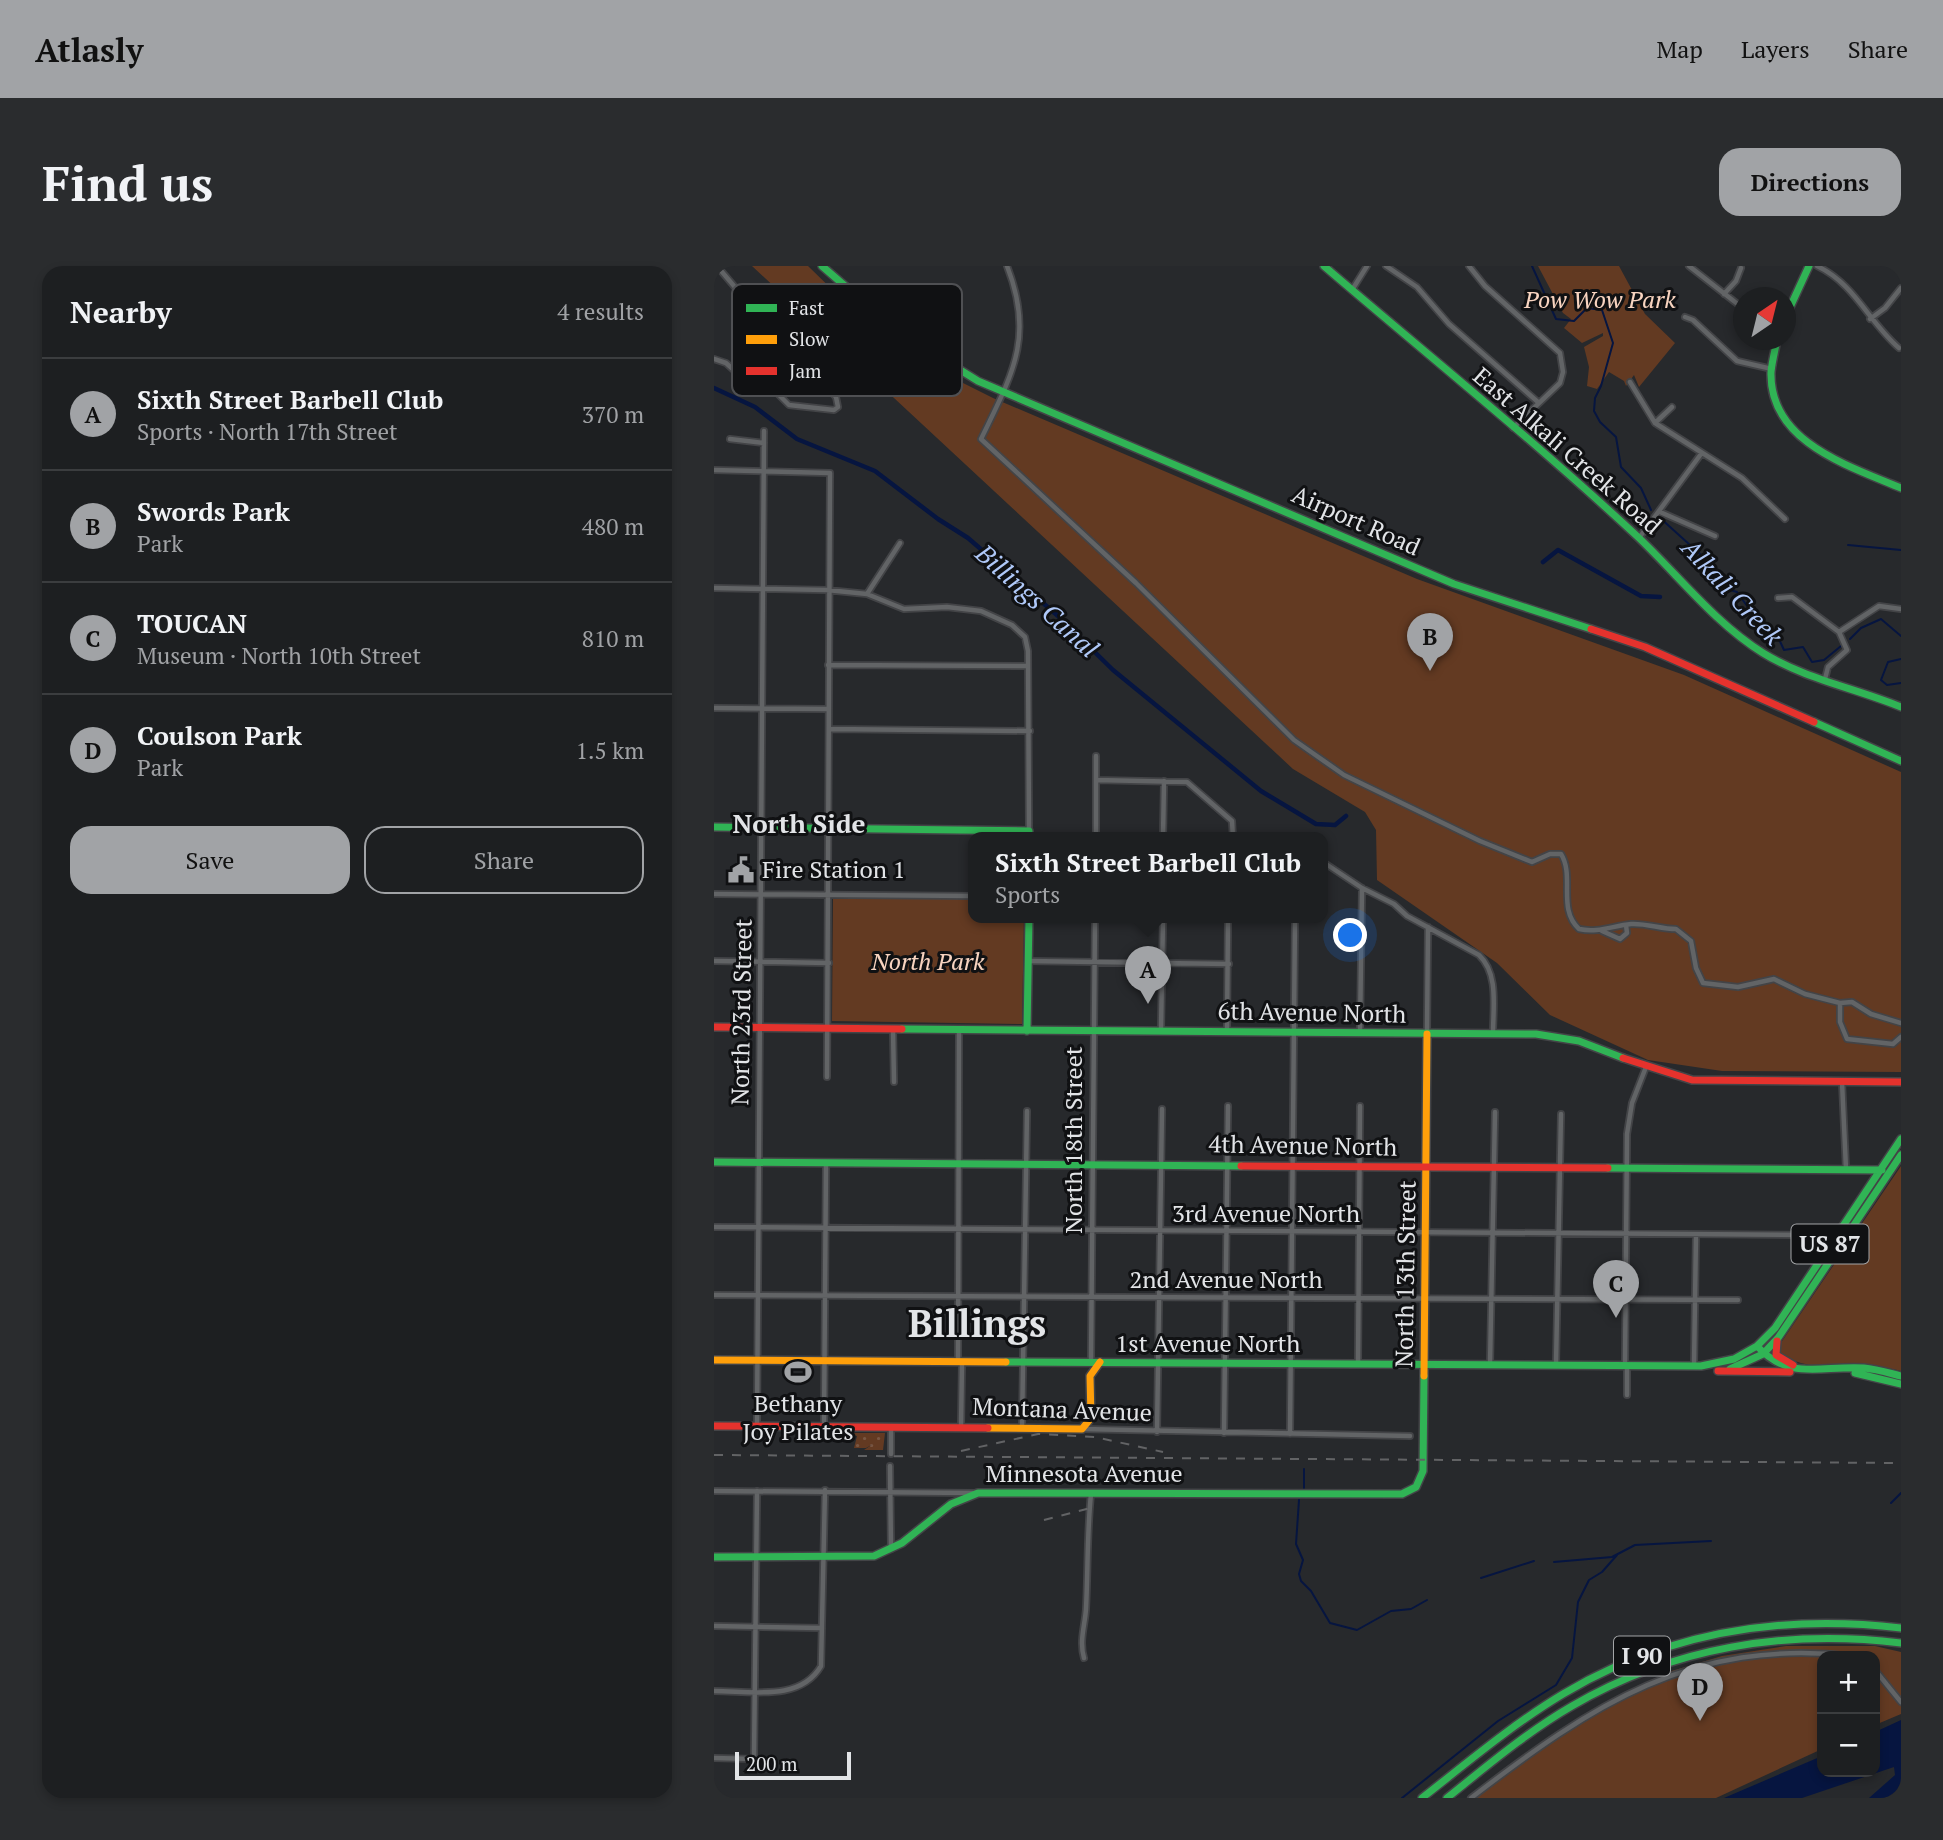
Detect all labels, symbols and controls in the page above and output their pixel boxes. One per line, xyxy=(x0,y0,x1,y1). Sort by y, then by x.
text: Atlasly xyxy=(35,28,143,71)
text: Map xyxy=(1656,33,1703,65)
text: Layers xyxy=(1741,33,1810,65)
text: Share xyxy=(1848,33,1908,65)
button: Directions xyxy=(1719,148,1901,216)
text: Find us xyxy=(42,150,213,215)
park label: Pow Wow Park xyxy=(1523,283,1676,315)
legend xyxy=(732,284,962,396)
north arrow xyxy=(1733,287,1796,350)
text: Nearby xyxy=(70,292,172,332)
text: Fast xyxy=(789,295,824,320)
text: 4 results xyxy=(557,296,644,327)
text: Slow xyxy=(789,326,830,351)
text: Jam xyxy=(789,358,822,383)
street label: East Alkali Creek Road xyxy=(1467,360,1669,541)
text: Sixth Street Barbell Club xyxy=(137,382,443,416)
text: A xyxy=(85,399,101,430)
text: 370 m xyxy=(582,399,644,430)
text: Sports · North 17th Street xyxy=(137,416,398,447)
street label: Airport Road xyxy=(1287,478,1426,563)
text: Swords Park xyxy=(137,494,290,528)
text: B xyxy=(86,511,100,542)
text: 480 m xyxy=(582,511,644,542)
text: Park xyxy=(137,528,183,559)
water label: Alkali Creek xyxy=(1673,529,1791,652)
water label: Billings Canal xyxy=(968,535,1107,665)
text: TOUCAN xyxy=(137,606,247,640)
pin: B xyxy=(1407,613,1453,671)
text: C xyxy=(86,623,101,654)
text: 810 m xyxy=(582,623,644,654)
text: Museum · North 10th Street xyxy=(137,640,421,671)
text: Coulson Park xyxy=(137,718,302,752)
text: D xyxy=(85,735,101,766)
text: 1.5 km xyxy=(576,735,644,766)
text: Park xyxy=(137,752,183,783)
district label: North Side xyxy=(732,806,866,840)
button: Save xyxy=(70,826,350,894)
button: Share xyxy=(364,826,644,894)
popup xyxy=(968,832,1328,923)
text: Sixth Street Barbell Club xyxy=(995,845,1301,879)
place label: Fire Station 1 xyxy=(762,853,906,885)
public building icon: Fire Station 1 xyxy=(726,855,756,885)
text: Sports xyxy=(995,879,1060,910)
street label: North 23rd Street xyxy=(723,918,759,1106)
your location xyxy=(1333,918,1367,952)
park label: North Park xyxy=(870,945,985,977)
pin: A xyxy=(1125,946,1171,1004)
street label: 6th Avenue North xyxy=(1217,994,1407,1030)
street label: North 18th Street xyxy=(1057,1046,1089,1234)
street label: 4th Avenue North xyxy=(1208,1127,1398,1163)
street label: North 13th Street xyxy=(1387,1180,1423,1368)
street label: 3rd Avenue North xyxy=(1172,1197,1360,1229)
road number: US 87 xyxy=(1792,1225,1868,1264)
pin: C xyxy=(1593,1260,1639,1318)
street label: 2nd Avenue North xyxy=(1129,1263,1323,1295)
district label: Billings xyxy=(908,1298,1046,1348)
street label: 1st Avenue North xyxy=(1116,1327,1300,1359)
sports icon: Bethany Joy Pilates xyxy=(783,1357,813,1387)
place label: Bethany Joy Pilates xyxy=(742,1387,854,1447)
street label: Montana Avenue xyxy=(972,1390,1152,1428)
street label: Minnesota Avenue xyxy=(986,1457,1183,1489)
road number: I 90 xyxy=(1614,1637,1670,1676)
map controls xyxy=(1817,1651,1880,1777)
button: + xyxy=(1817,1651,1880,1714)
pin: D xyxy=(1677,1663,1723,1721)
button: − xyxy=(1817,1714,1880,1777)
scale bar xyxy=(735,1749,850,1781)
text: 200 m xyxy=(746,1751,797,1776)

